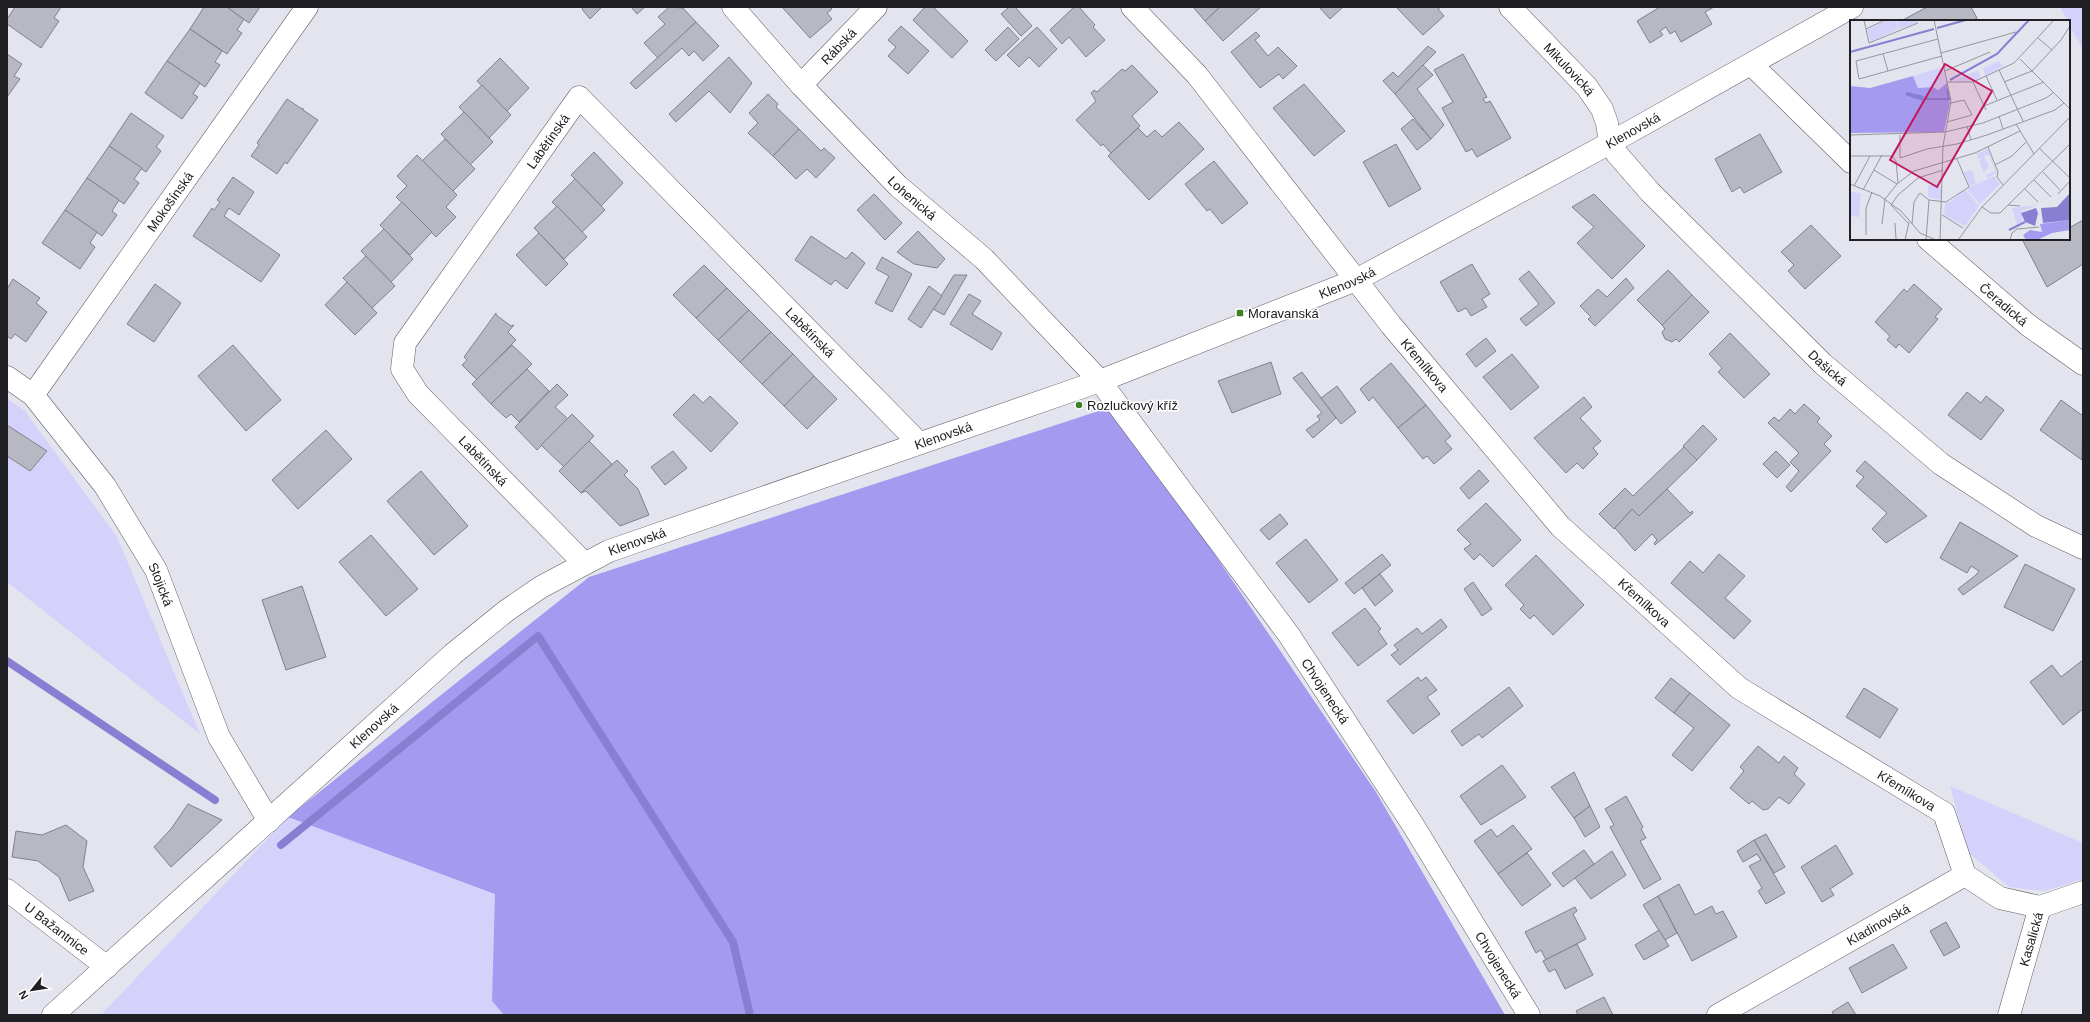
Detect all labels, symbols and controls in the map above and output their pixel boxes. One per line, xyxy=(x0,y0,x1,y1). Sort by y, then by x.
inset map xyxy=(1850,20,2070,240)
street label: Rábská xyxy=(818,24,860,67)
street label: Mikulovická xyxy=(1541,40,1598,99)
street label: Klenovská xyxy=(1603,109,1663,151)
street label: Labětínská xyxy=(523,110,573,171)
street label: Mokošínská xyxy=(144,168,196,234)
street label: Lohenická xyxy=(885,173,940,223)
street label: Klenovská xyxy=(1317,263,1379,301)
street label: Čeradická xyxy=(1977,279,2031,329)
street label: Labětínská xyxy=(783,304,838,361)
place label: Moravanská xyxy=(1248,306,1320,321)
marker: Moravanská xyxy=(1235,308,1245,318)
street label: Křemílkova xyxy=(1398,335,1452,395)
street label: Dašická xyxy=(1806,347,1851,389)
place label: Rozlučkový kříž xyxy=(1087,398,1178,413)
marker: Rozlučkový kříž xyxy=(1074,400,1084,410)
street label: Klenovská xyxy=(912,418,975,452)
street label: Labětínská xyxy=(456,433,511,490)
street label: Klenovská xyxy=(606,524,668,558)
street label: Stojická xyxy=(146,560,177,609)
street label: Křemílkova xyxy=(1615,575,1674,630)
street label: Chvojenecká xyxy=(1299,655,1353,727)
street label: Klenovská xyxy=(346,699,402,751)
street label: Křemílkova xyxy=(1875,767,1939,814)
street label: U Bažantnice xyxy=(22,899,92,958)
street label: Kladinovská xyxy=(1844,900,1913,948)
street label: Kasalická xyxy=(2016,910,2046,968)
street label: Chvojenecká xyxy=(1472,929,1525,1001)
north arrow xyxy=(12,970,52,1010)
text: N xyxy=(16,989,31,1001)

